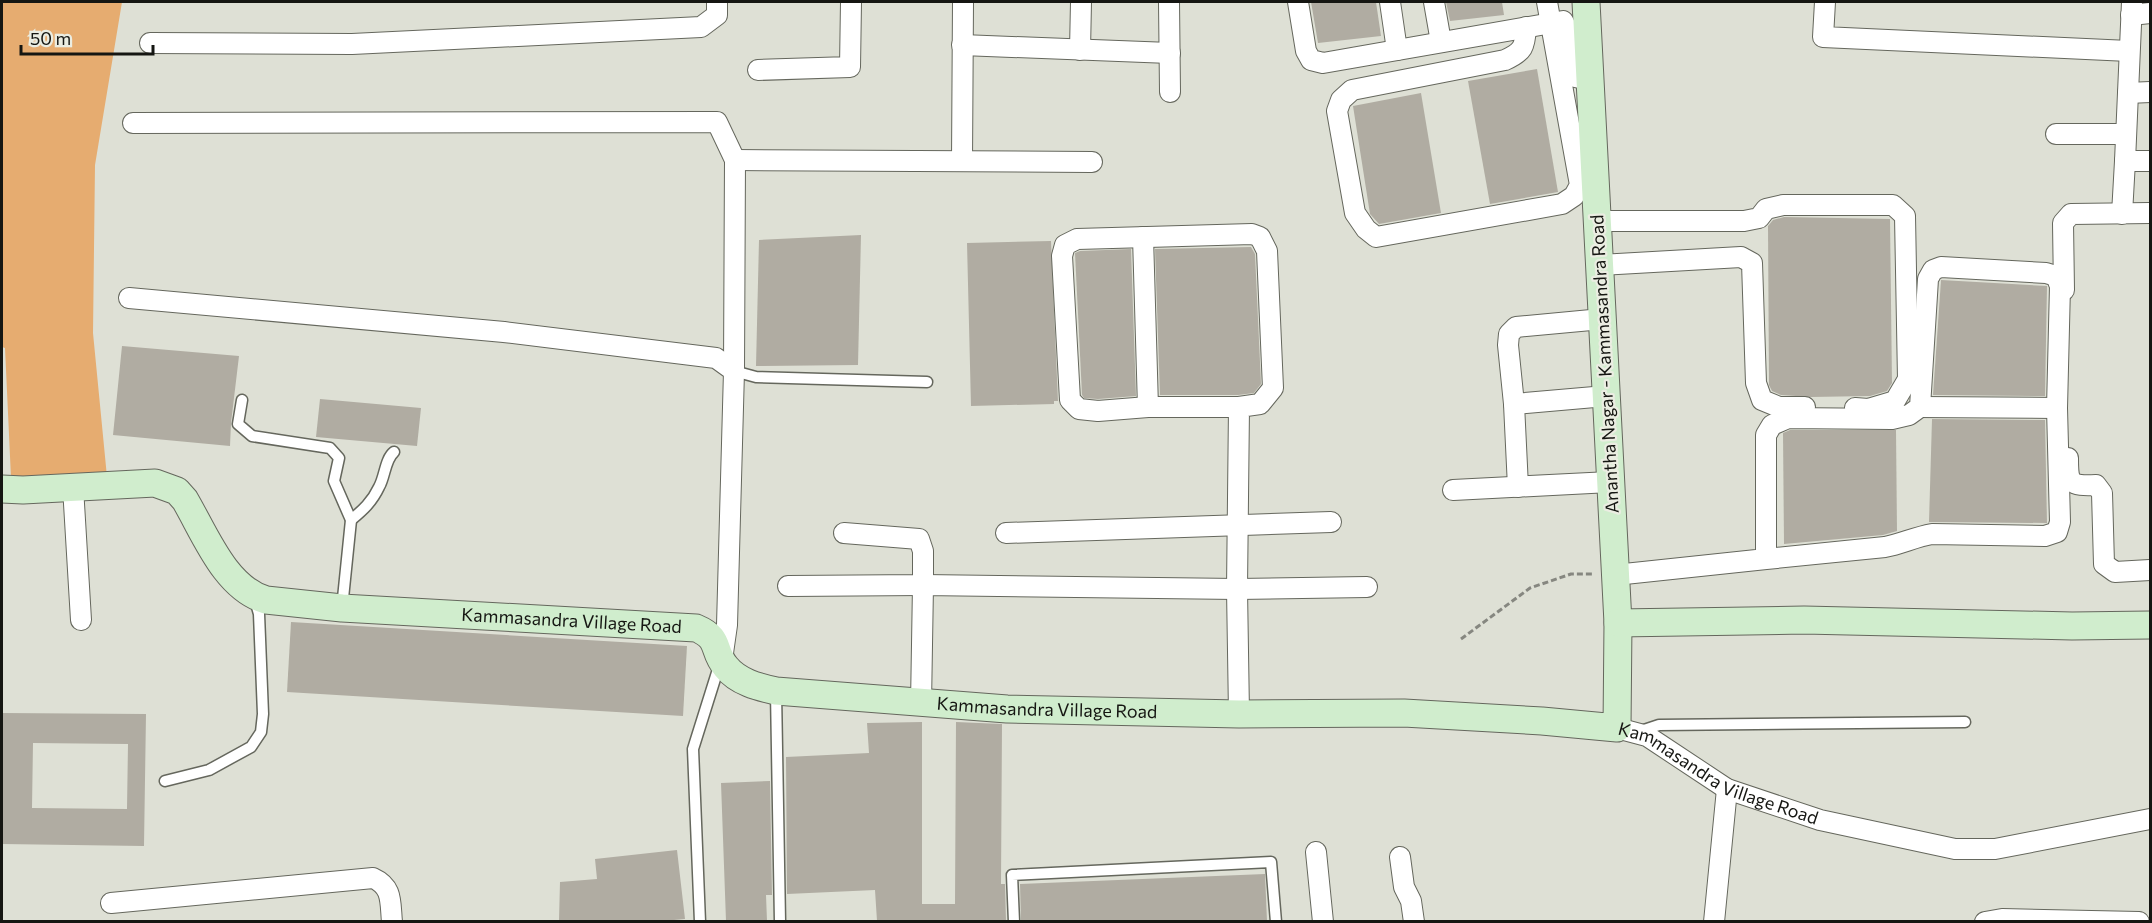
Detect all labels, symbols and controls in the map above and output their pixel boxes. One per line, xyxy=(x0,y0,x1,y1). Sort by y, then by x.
scale bar xyxy=(21,18,153,56)
text: 50 m xyxy=(30,27,71,49)
street label: Anantha Nagar - Kammasandra Road xyxy=(1585,214,1623,514)
street label: Kammasandra Village Road xyxy=(461,603,682,637)
street label: Kammasandra Village Road xyxy=(936,692,1158,722)
street label: Kammasandra Village Road xyxy=(1616,717,1821,829)

